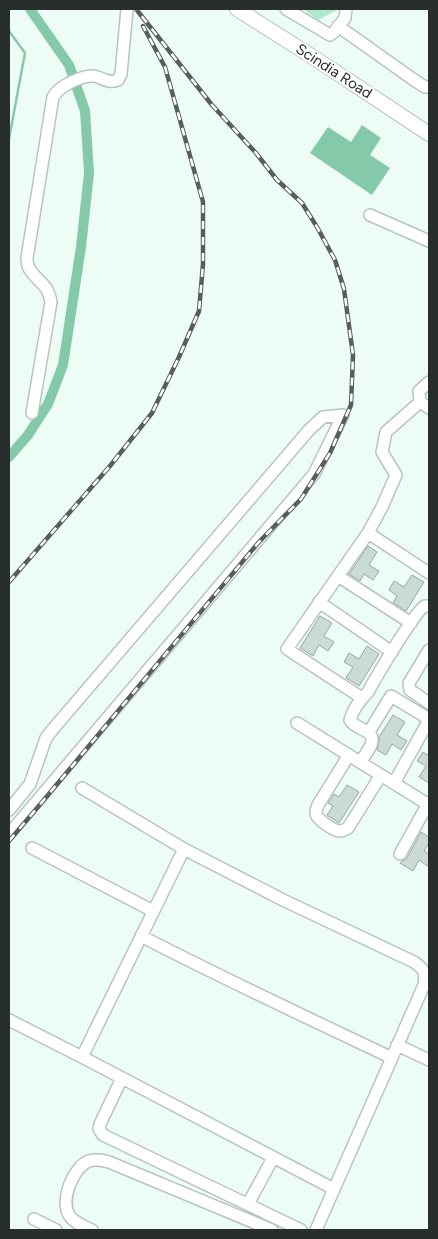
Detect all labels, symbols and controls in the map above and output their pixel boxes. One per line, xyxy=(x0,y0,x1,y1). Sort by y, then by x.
street label: Scindia Road xyxy=(292,40,376,102)

